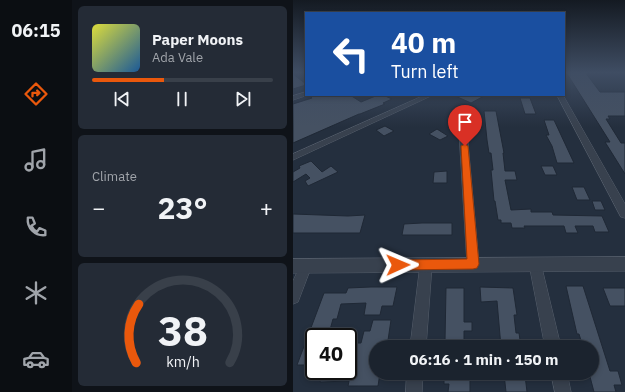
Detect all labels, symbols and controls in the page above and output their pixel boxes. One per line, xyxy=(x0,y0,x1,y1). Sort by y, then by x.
text: 06:15 xyxy=(11,19,61,42)
text: 40 m xyxy=(391,24,456,61)
icon: left xyxy=(325,28,377,80)
text: Paper Moons xyxy=(152,30,243,49)
text: Ada Vale xyxy=(152,49,203,66)
text: Turn left xyxy=(391,60,459,83)
icon: directions xyxy=(22,80,50,108)
icon: previous xyxy=(111,88,133,110)
icon: pause xyxy=(171,88,193,110)
icon: next xyxy=(232,88,254,110)
pin xyxy=(448,105,482,146)
icon: arrive xyxy=(454,111,476,133)
icon: music xyxy=(22,146,50,174)
text: Climate xyxy=(92,168,137,185)
text: 23° xyxy=(157,188,208,227)
text: − xyxy=(92,193,105,222)
text: + xyxy=(260,193,273,222)
icon: phone xyxy=(22,213,50,241)
position arrow xyxy=(377,244,419,286)
icon: climate xyxy=(22,279,50,307)
text: 38 xyxy=(158,302,207,356)
speed limit sign: 40 xyxy=(305,328,357,380)
icon: car xyxy=(22,345,50,373)
text: 06:16 · 1 min · 150 m xyxy=(410,350,558,369)
text: km/h xyxy=(166,351,199,370)

